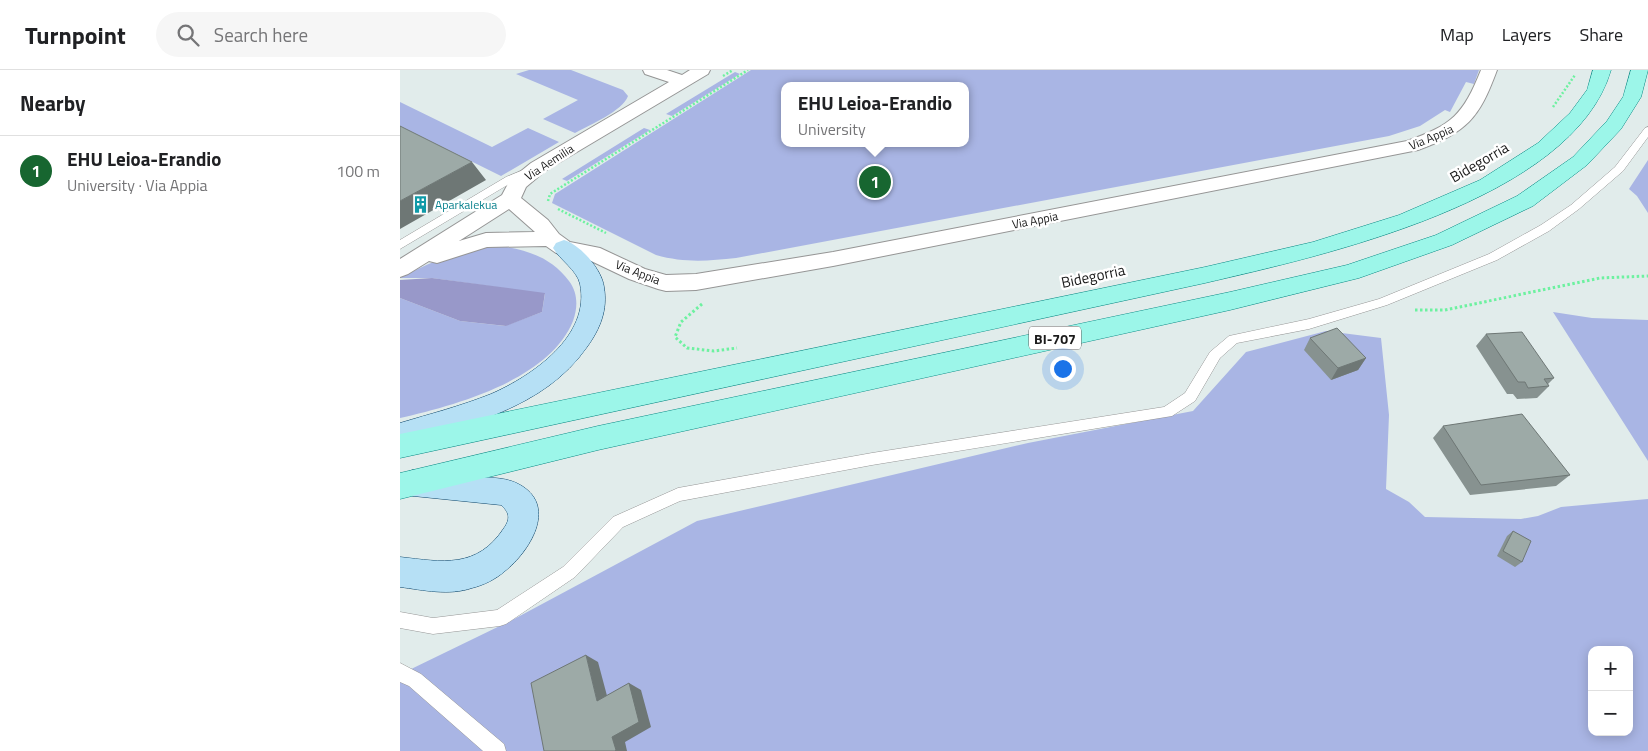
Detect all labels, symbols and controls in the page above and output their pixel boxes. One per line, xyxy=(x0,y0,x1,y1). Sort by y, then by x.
search box xyxy=(156,12,506,57)
text: Turnpoint xyxy=(25,17,126,53)
text: Search here xyxy=(214,20,308,49)
icon: search xyxy=(174,21,202,49)
text: Map xyxy=(1440,21,1474,48)
text: Layers xyxy=(1502,21,1551,48)
text: Share xyxy=(1579,21,1623,48)
popup xyxy=(781,82,969,147)
text: Nearby xyxy=(20,87,85,119)
text: EHU Leioa-Erandio xyxy=(798,88,952,117)
text: University xyxy=(798,117,866,141)
street label: Via Appia xyxy=(1406,119,1456,155)
street label: Bidegorria xyxy=(1445,136,1513,188)
street label: Via Aemilia xyxy=(521,139,577,185)
text: EHU Leioa-Erandio xyxy=(67,144,221,173)
text: 1 xyxy=(32,159,40,183)
text: 100 m xyxy=(336,159,380,183)
pin: 1 xyxy=(859,163,891,201)
text: University · Via Appia xyxy=(67,173,208,197)
building icon: Aparkalekua xyxy=(411,194,431,214)
place label: Aparkalekua xyxy=(435,195,497,214)
street label: Via Appia xyxy=(1010,206,1060,234)
street label: Via Appia xyxy=(613,255,663,289)
street label: Bidegorria xyxy=(1059,258,1128,294)
road number: BI-707 xyxy=(1029,326,1081,350)
your location xyxy=(1050,356,1076,382)
map controls xyxy=(1588,646,1633,736)
button: + xyxy=(1588,646,1633,691)
button: − xyxy=(1588,691,1633,736)

